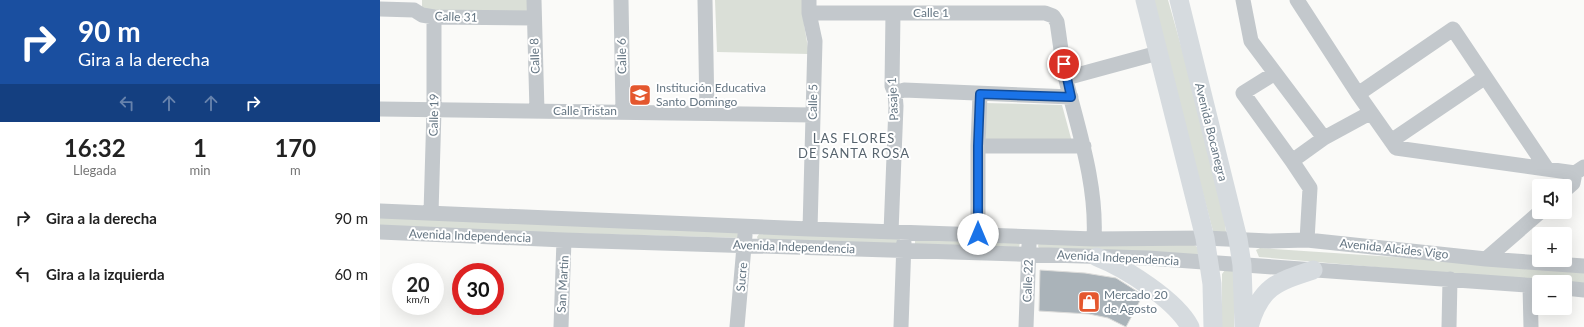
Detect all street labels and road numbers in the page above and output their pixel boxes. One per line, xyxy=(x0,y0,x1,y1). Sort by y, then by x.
street label: Calle 1 xyxy=(913,5,949,20)
street label: Calle 31 xyxy=(434,8,478,25)
street label: Calle 8 xyxy=(526,38,543,74)
street label: Calle 6 xyxy=(614,38,629,74)
street label: Pasaje 1 xyxy=(884,77,901,121)
street label: Avenida Bocanegra xyxy=(1192,81,1231,183)
street label: Calle 5 xyxy=(805,84,820,120)
street label: Calle 19 xyxy=(426,93,441,137)
street label: Calle Tristan xyxy=(553,103,617,118)
street label: Avenida Independencia xyxy=(409,226,531,245)
street label: Avenida Alcides Vigo xyxy=(1339,235,1449,262)
street label: Avenida Independencia xyxy=(733,237,855,256)
street label: Avenida Independencia xyxy=(1056,247,1180,268)
street label: San Martin xyxy=(554,255,571,313)
street label: Calle 22 xyxy=(1019,259,1036,303)
street label: Sucre xyxy=(733,262,750,292)

